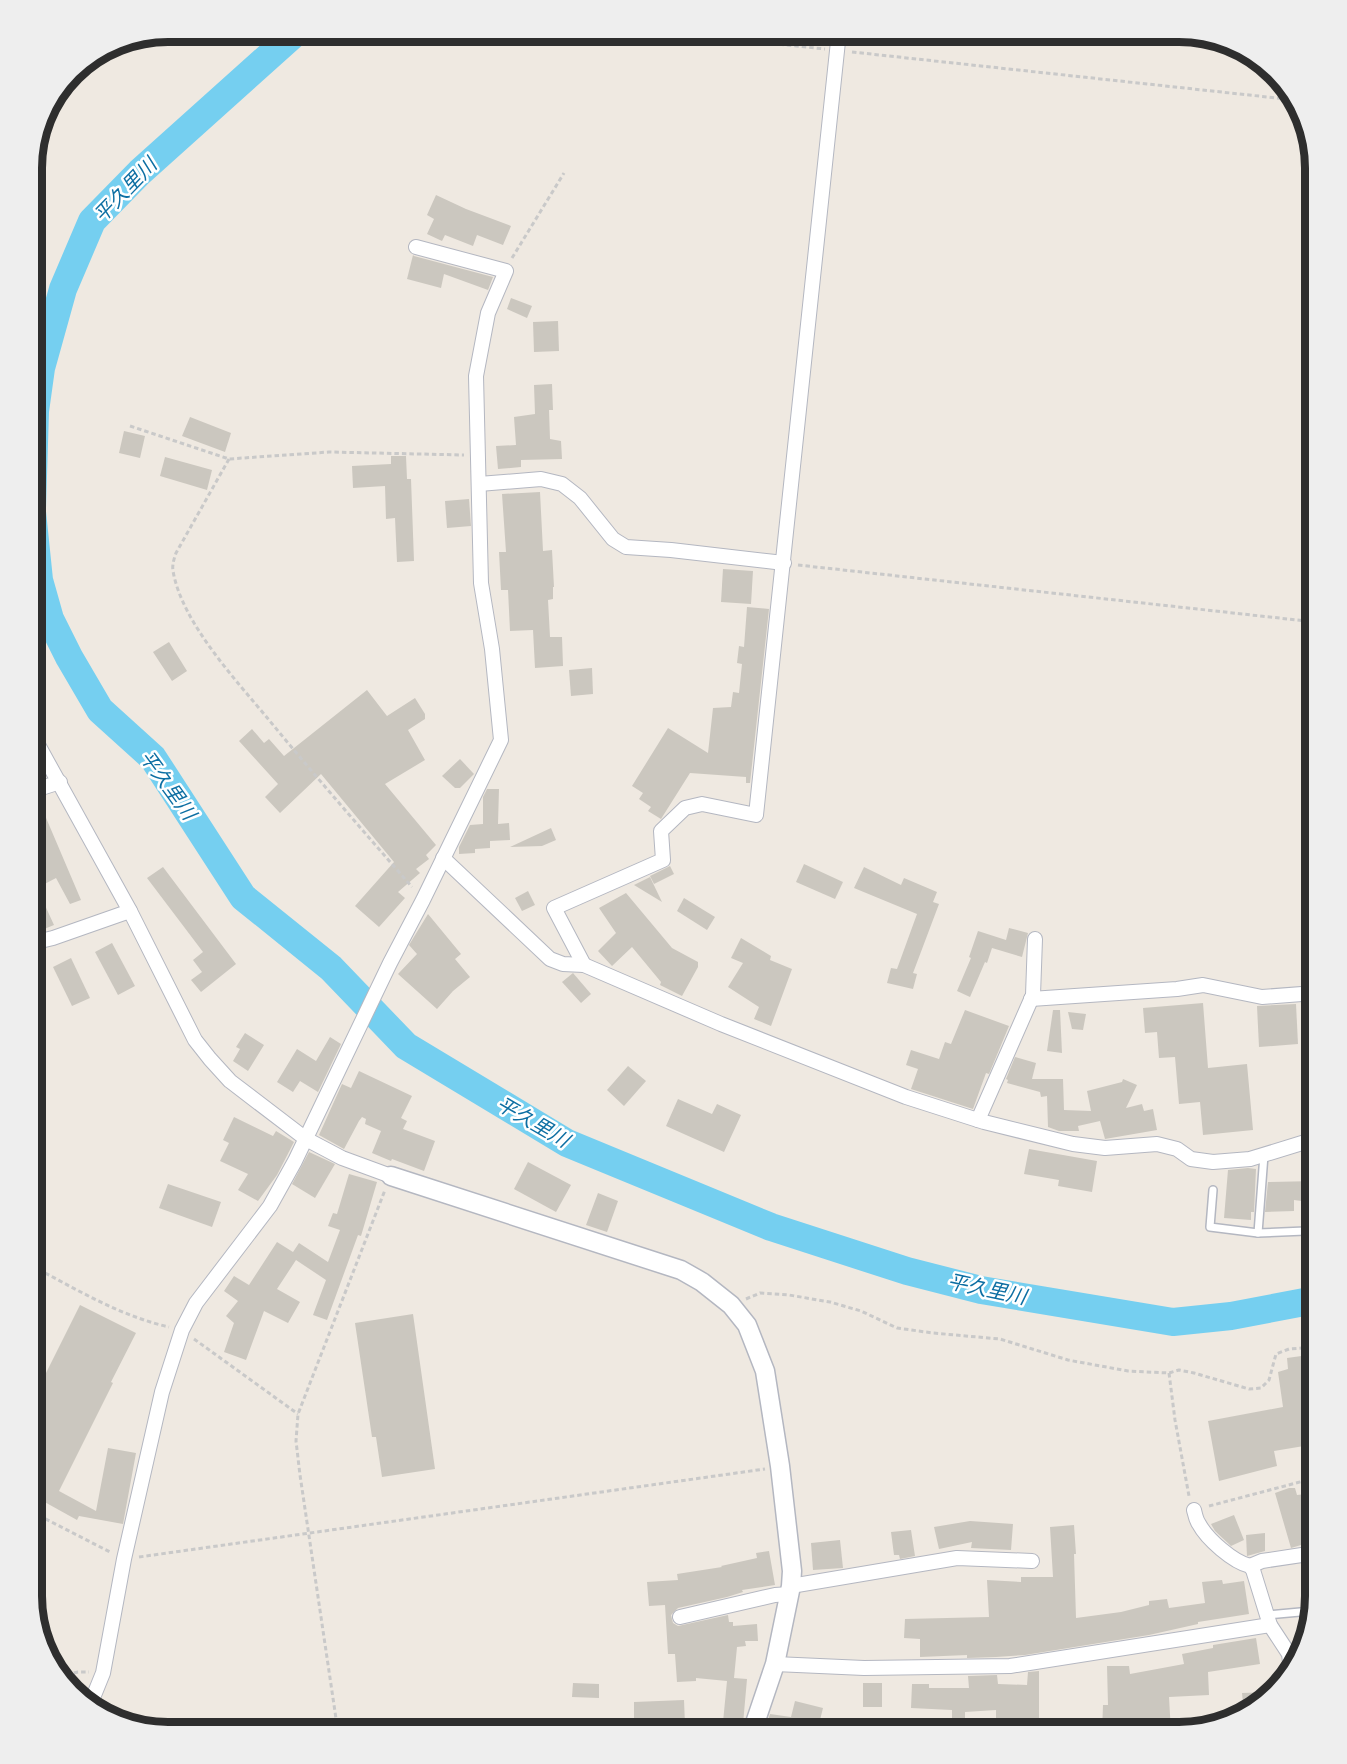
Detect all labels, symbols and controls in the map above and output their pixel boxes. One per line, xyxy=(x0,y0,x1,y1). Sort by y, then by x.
water label: 平久里川 xyxy=(89,151,163,227)
water label: 平久里川 xyxy=(135,746,202,826)
water label: 平久里川 xyxy=(492,1092,575,1153)
water label: 平久里川 xyxy=(945,1269,1031,1309)

